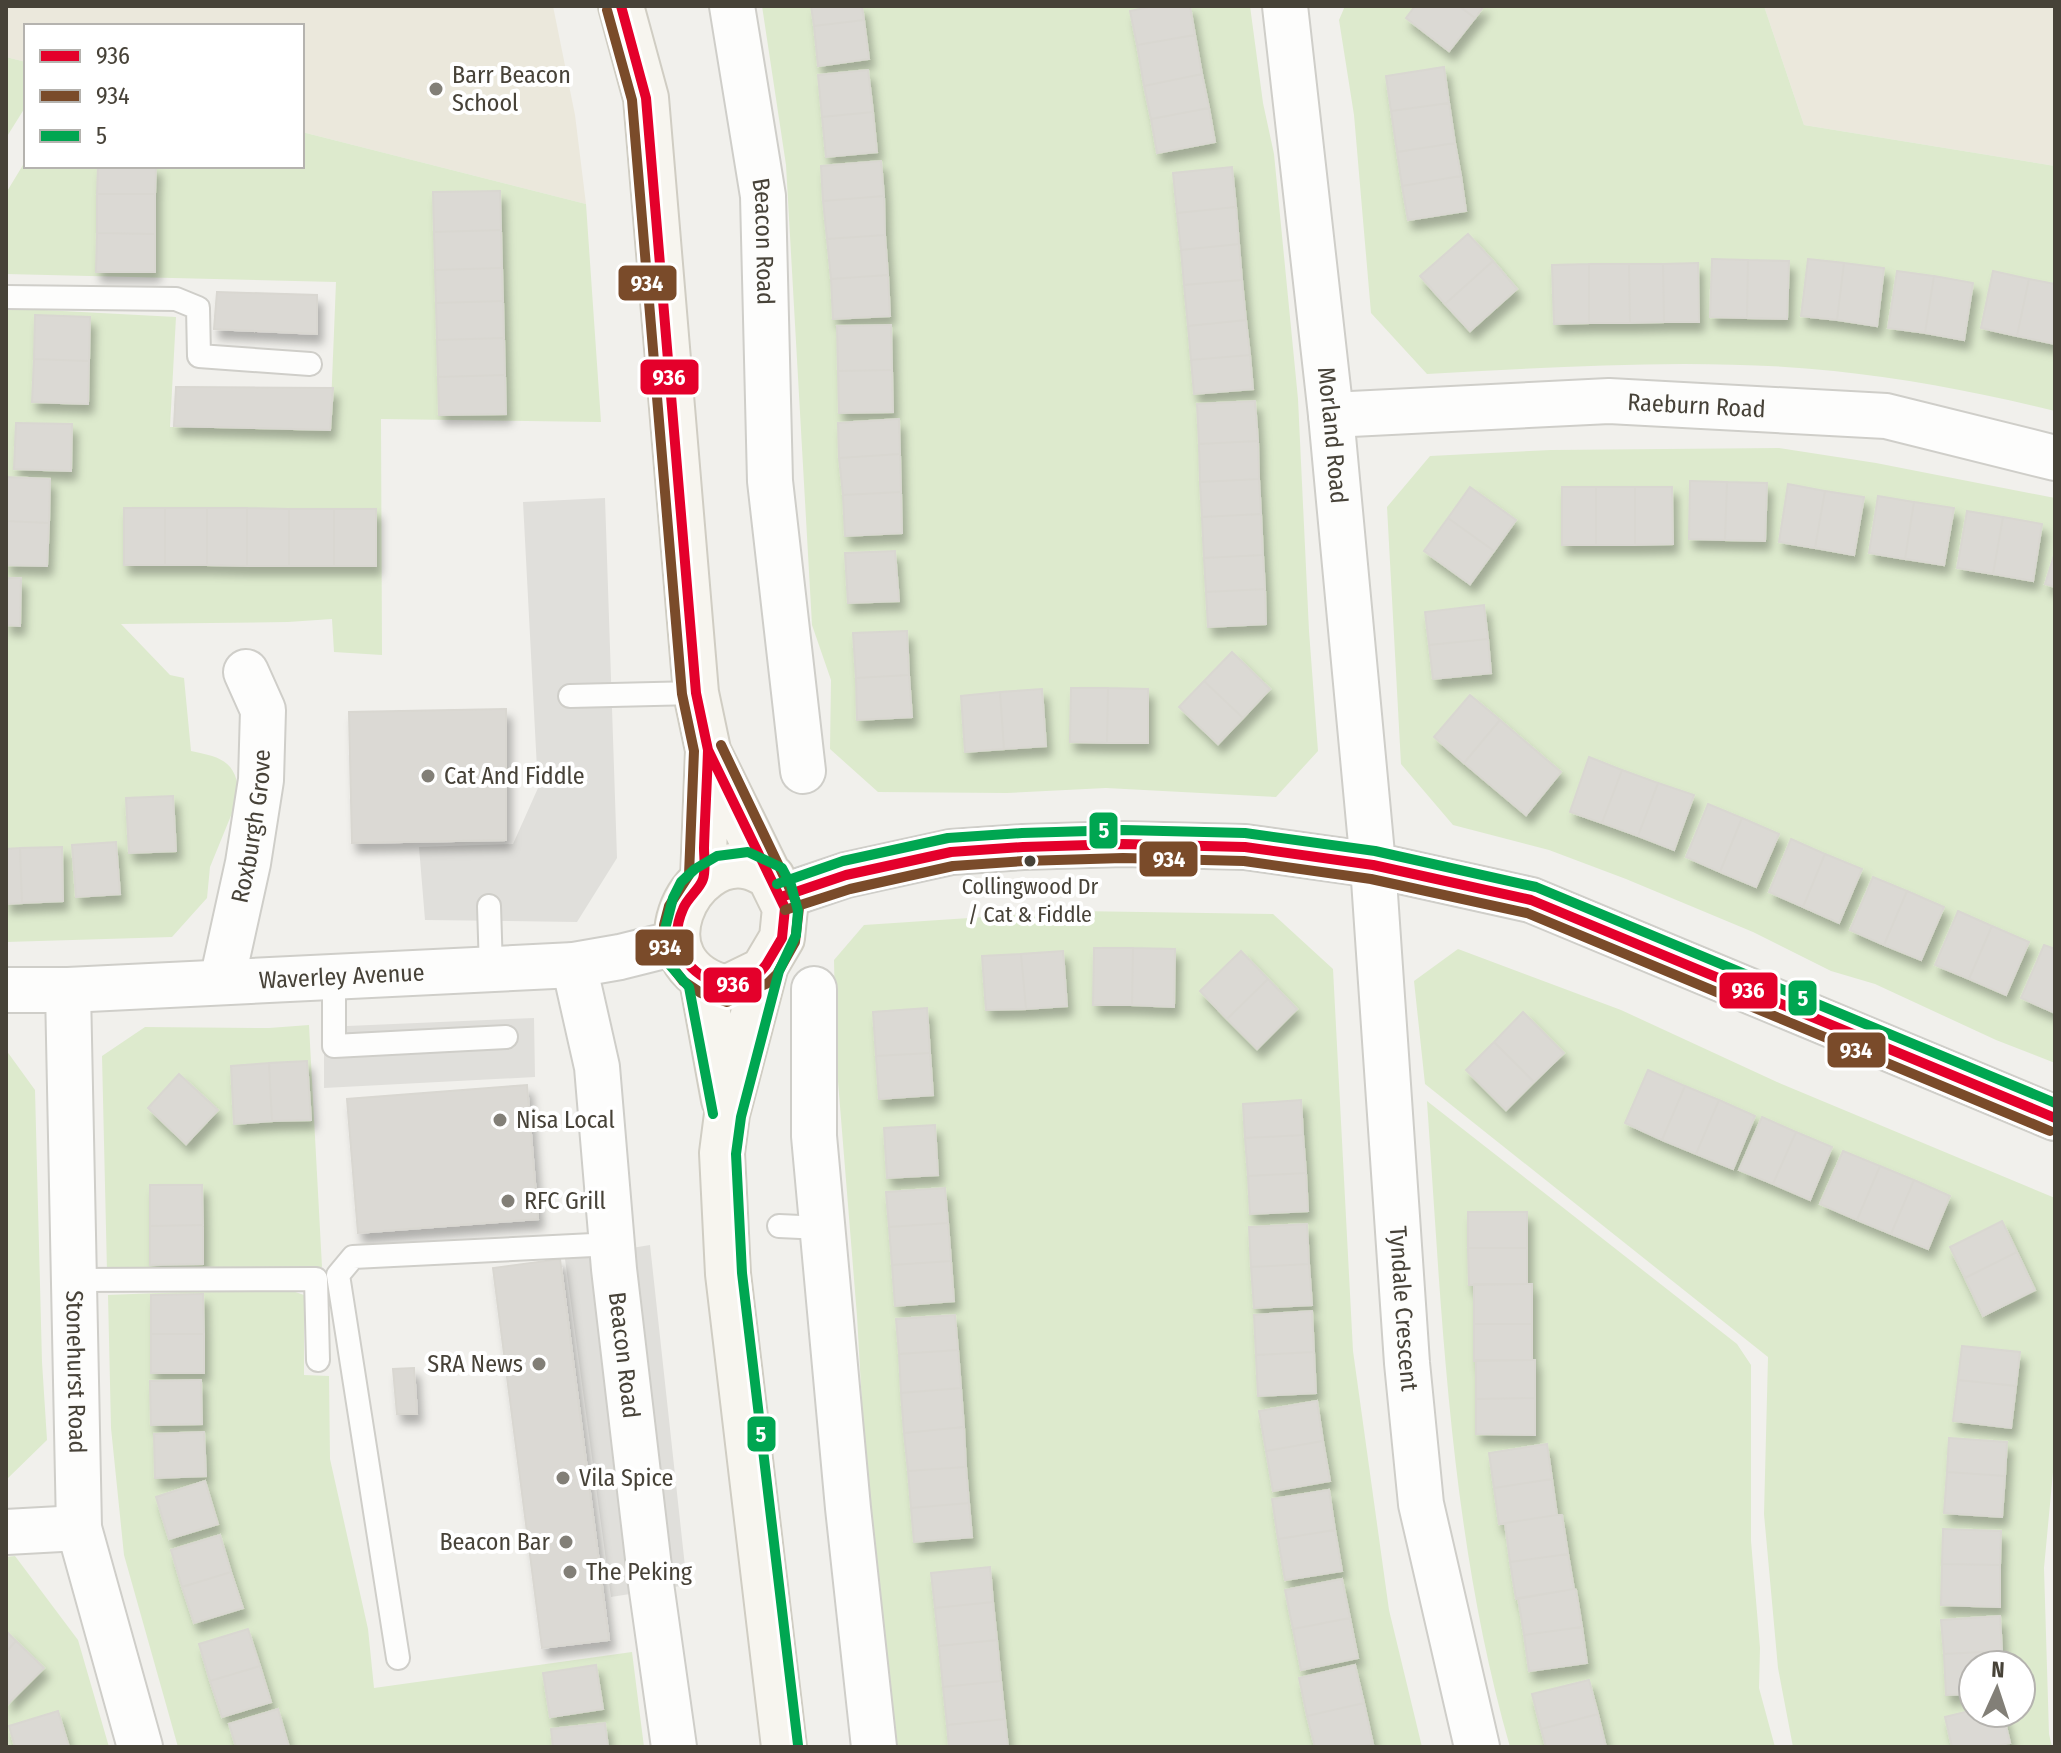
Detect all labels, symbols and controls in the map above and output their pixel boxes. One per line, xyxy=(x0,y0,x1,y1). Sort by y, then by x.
legend xyxy=(24,24,304,168)
text: 936 xyxy=(96,42,130,70)
place label: Barr Beacon School xyxy=(452,61,571,117)
marker: Barr Beacon School xyxy=(427,80,445,98)
text: 934 xyxy=(96,82,130,110)
text: 5 xyxy=(96,122,107,150)
street label: Beacon Road xyxy=(746,176,780,305)
line badge: 934 xyxy=(617,264,678,302)
text: 934 xyxy=(631,270,663,297)
line badge: 936 xyxy=(639,358,700,396)
text: 936 xyxy=(653,364,685,391)
street label: Morland Road xyxy=(1312,366,1353,505)
street label: Raeburn Road xyxy=(1627,388,1766,423)
street label: Roxburgh Grove xyxy=(226,749,276,905)
place label: Cat And Fiddle xyxy=(444,762,585,790)
marker: Cat And Fiddle xyxy=(419,767,437,785)
line badge: 5 xyxy=(1088,811,1119,850)
text: 5 xyxy=(1099,817,1110,844)
line badge: 934 xyxy=(1138,840,1199,878)
text: 934 xyxy=(1153,846,1185,873)
marker: Collingwood Dr / Cat & Fiddle xyxy=(1022,853,1038,869)
place label: Collingwood Dr / Cat & Fiddle xyxy=(962,873,1099,928)
line badge: 934 xyxy=(634,928,695,967)
text: 934 xyxy=(649,934,681,961)
street label: Waverley Avenue xyxy=(258,958,425,995)
line badge: 936 xyxy=(702,966,763,1004)
text: 936 xyxy=(717,971,749,998)
line badge: 936 xyxy=(1718,971,1779,1010)
text: 936 xyxy=(1732,977,1764,1004)
line badge: 5 xyxy=(1787,979,1818,1017)
text: 5 xyxy=(1798,985,1809,1012)
line badge: 934 xyxy=(1826,1031,1887,1069)
text: 934 xyxy=(1840,1037,1872,1064)
place label: Nisa Local xyxy=(516,1106,615,1134)
marker: Nisa Local xyxy=(491,1111,509,1129)
place label: RFC Grill xyxy=(524,1187,606,1215)
marker: RFC Grill xyxy=(499,1192,517,1210)
street label: Tyndale Crescent xyxy=(1384,1225,1424,1392)
street label: Stonehurst Road xyxy=(60,1290,91,1454)
street label: Beacon Road xyxy=(603,1290,645,1420)
place label: SRA News xyxy=(427,1350,523,1378)
marker: SRA News xyxy=(530,1355,548,1373)
line badge: 5 xyxy=(746,1415,777,1453)
text: 5 xyxy=(756,1421,767,1448)
place label: Vila Spice xyxy=(579,1464,673,1492)
marker: Vila Spice xyxy=(554,1469,572,1487)
place label: Beacon Bar xyxy=(439,1528,551,1556)
marker: Beacon Bar xyxy=(557,1533,575,1551)
place label: The Peking xyxy=(586,1558,693,1586)
marker: The Peking xyxy=(561,1563,579,1581)
north arrow xyxy=(1957,1649,2037,1729)
text: N xyxy=(1991,1656,2005,1683)

